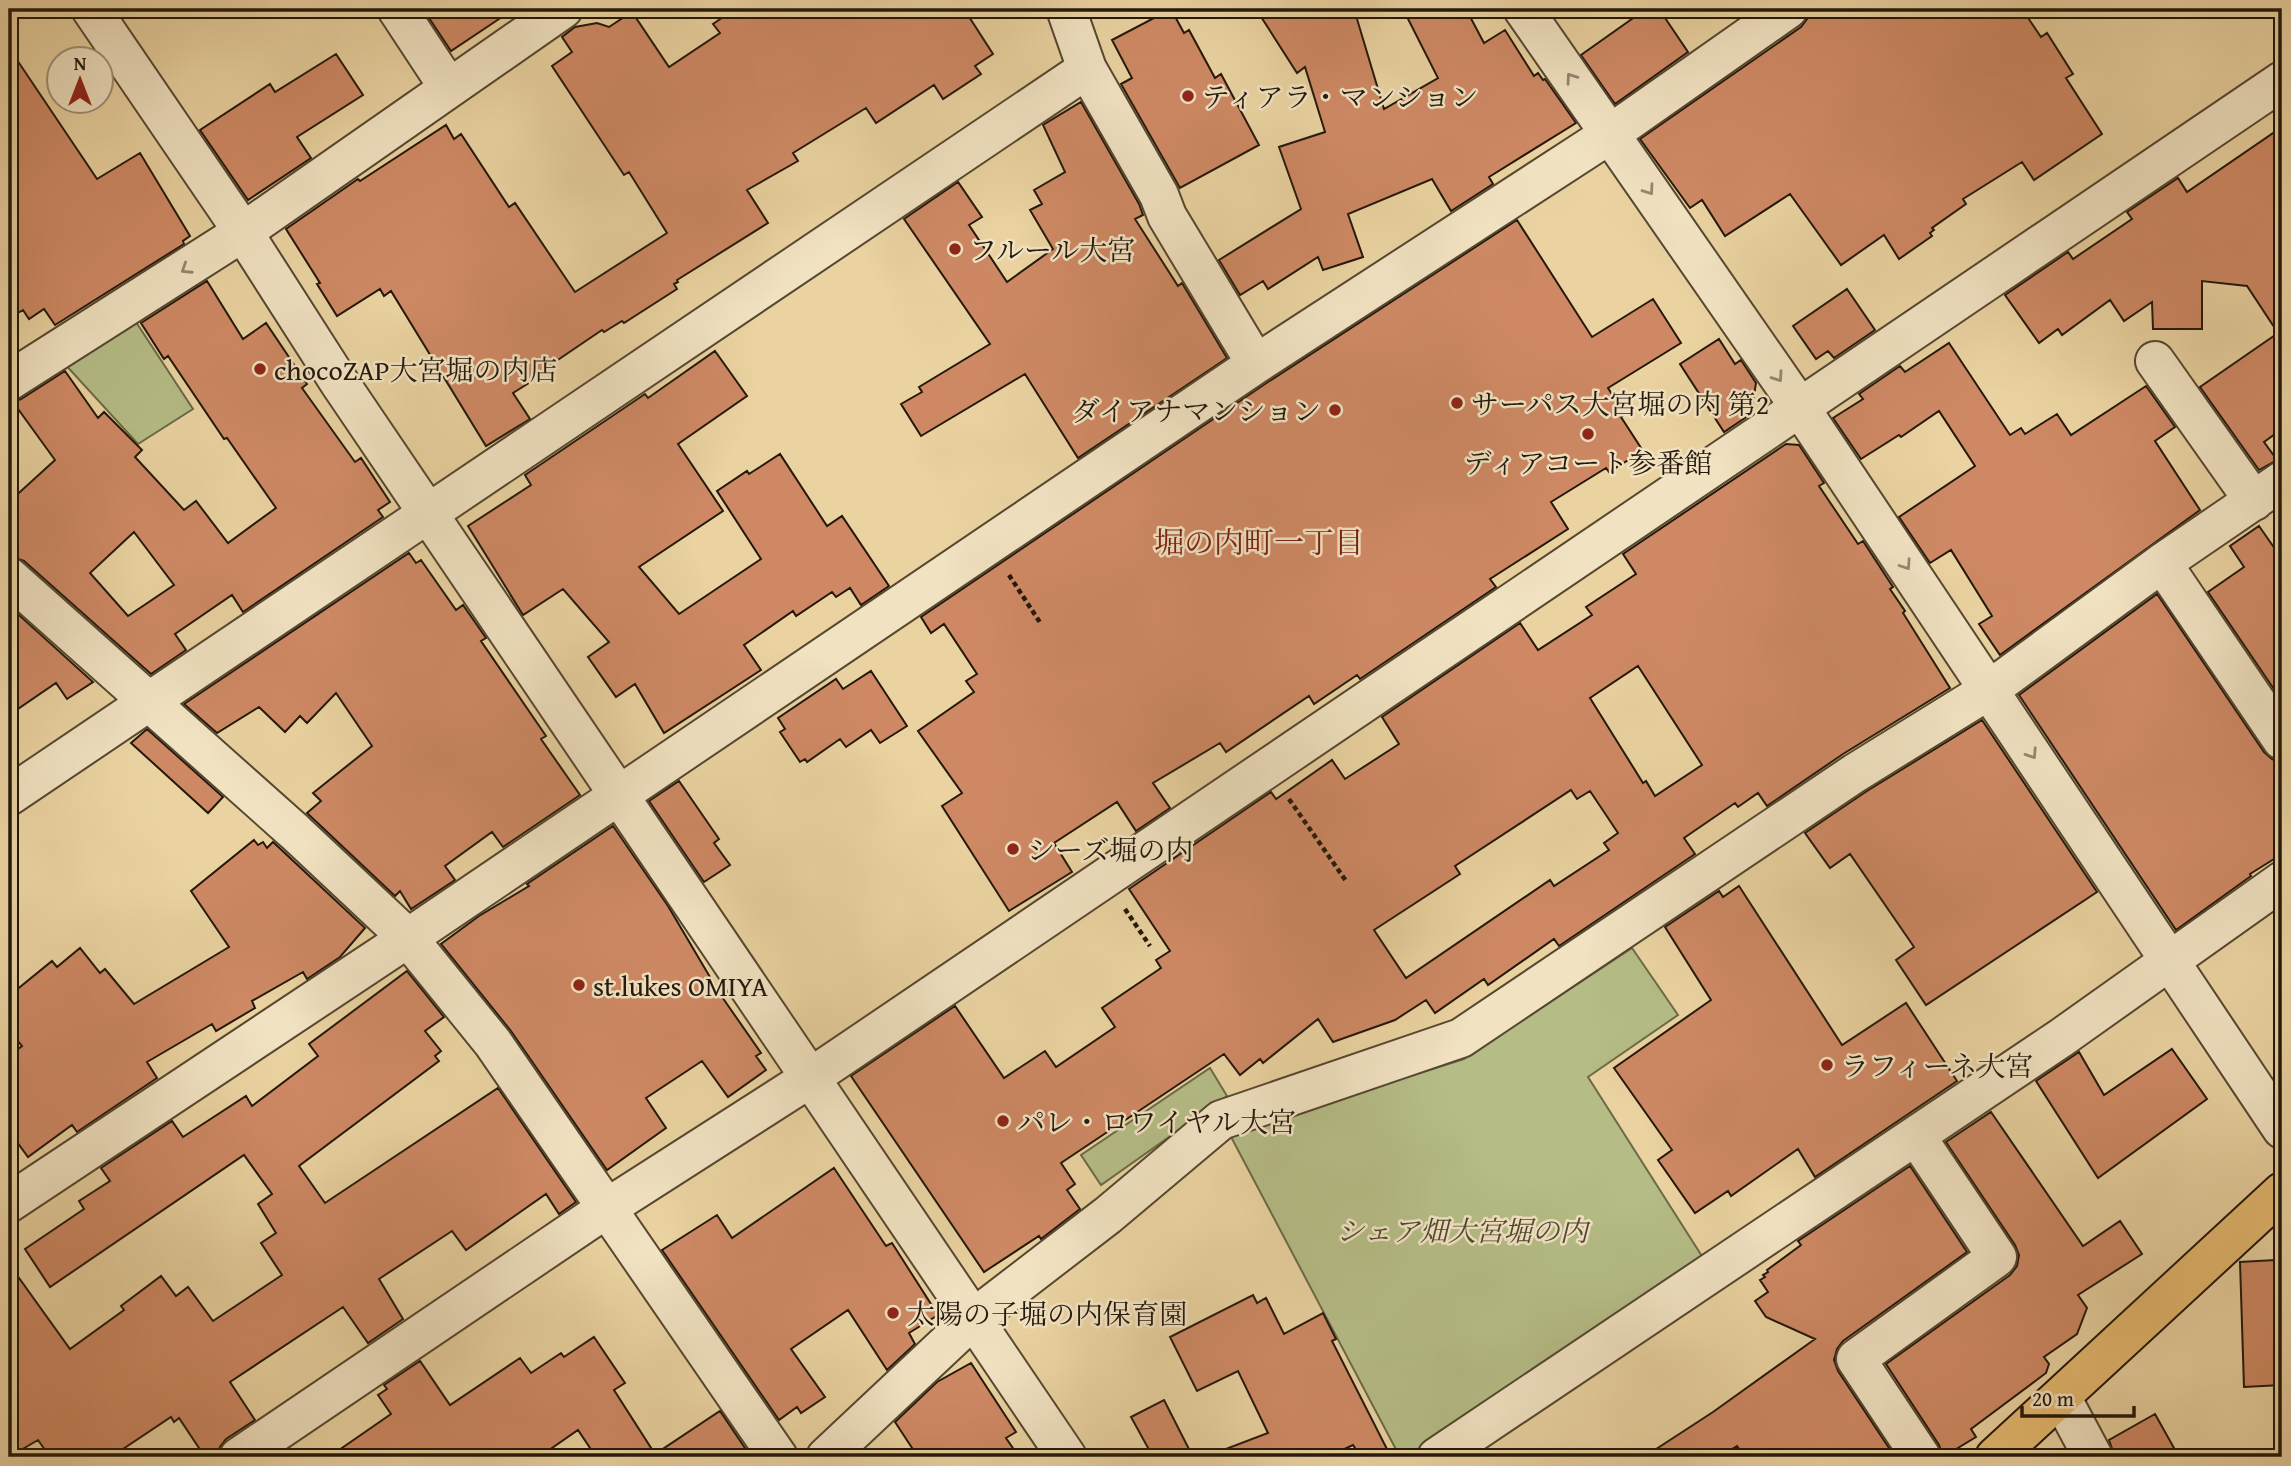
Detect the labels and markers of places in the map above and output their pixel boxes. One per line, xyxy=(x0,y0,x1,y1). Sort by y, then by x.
place label: ティアラ・マンション xyxy=(1202,76,1479,117)
marker: ティアラ・マンション xyxy=(1180,88,1196,104)
place label: フルール大宮 xyxy=(969,229,1135,270)
marker: フルール大宮 xyxy=(947,241,963,257)
place label: chocoZAP大宮堀の内店 xyxy=(274,349,558,390)
marker: chocoZAP大宮堀の内店 xyxy=(252,361,268,377)
place label: サーパス大宮堀の内 第2 xyxy=(1471,383,1769,424)
place label: ダイアナマンション xyxy=(1072,390,1321,431)
marker: サーパス大宮堀の内 第2 xyxy=(1449,395,1465,411)
marker: ダイアナマンション xyxy=(1327,402,1343,418)
marker: ディアコート参番館 xyxy=(1580,426,1596,442)
place label: ディアコート参番館 xyxy=(1464,442,1712,483)
place label: シーズ堀の内 xyxy=(1027,829,1194,870)
marker: シーズ堀の内 xyxy=(1005,841,1021,857)
place label: st.lukes OMIYA xyxy=(593,965,768,1006)
marker: st.lukes OMIYA xyxy=(571,977,587,993)
place label: ラフィーネ大宮 xyxy=(1841,1045,2033,1086)
marker: ラフィーネ大宮 xyxy=(1819,1057,1835,1073)
place label: パレ・ロワイヤル大宮 xyxy=(1017,1101,1296,1142)
marker: パレ・ロワイヤル大宮 xyxy=(995,1113,1011,1129)
place label: 太陽の子堀の内保育園 xyxy=(907,1293,1187,1334)
marker: 太陽の子堀の内保育園 xyxy=(885,1305,901,1321)

